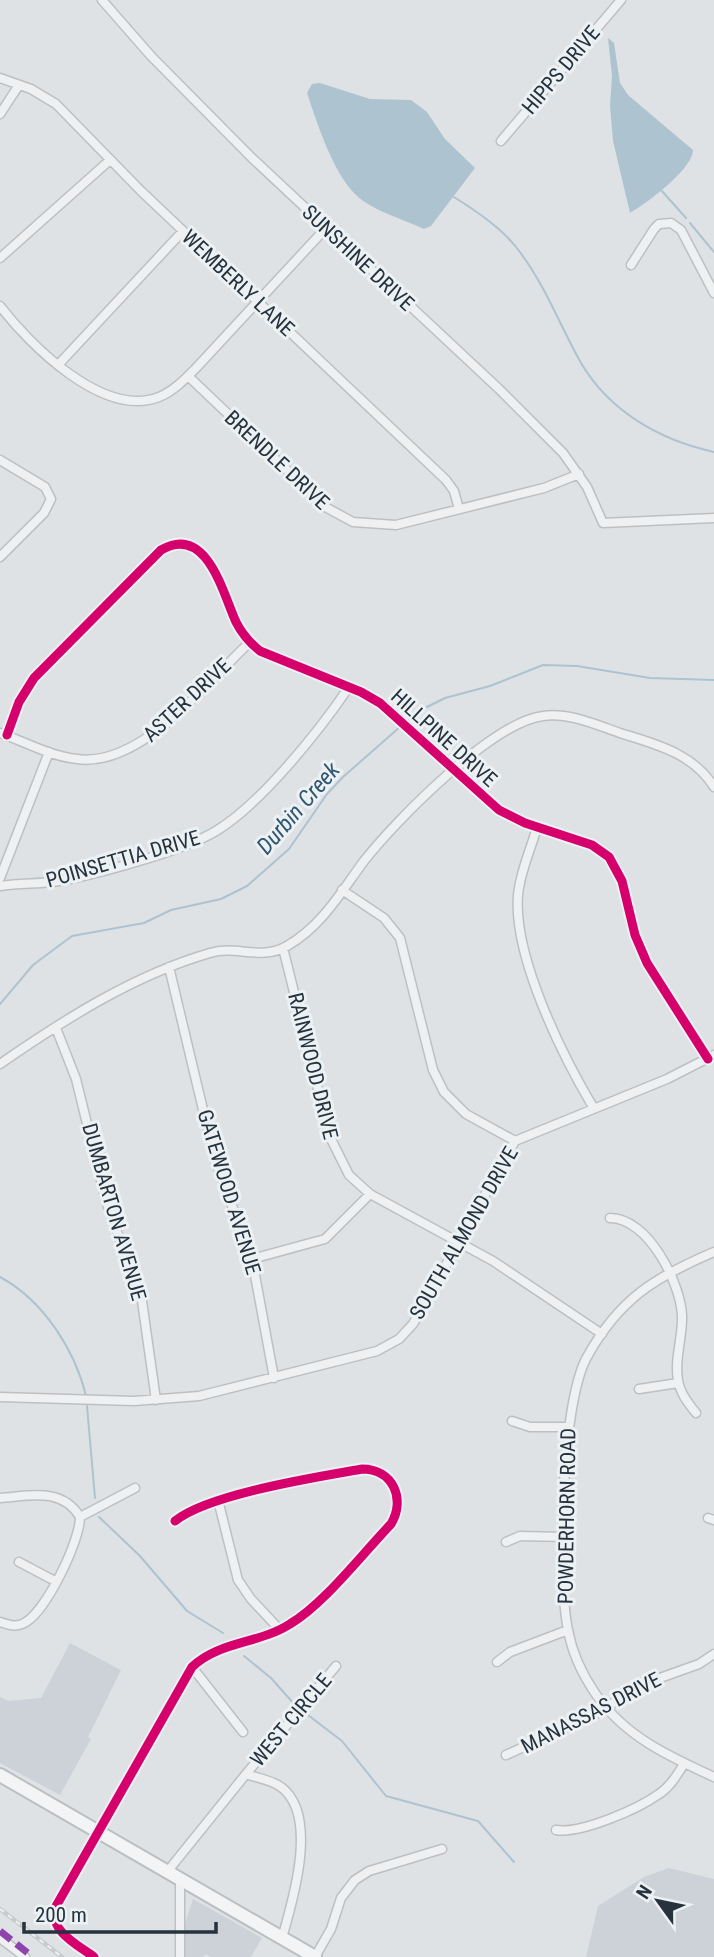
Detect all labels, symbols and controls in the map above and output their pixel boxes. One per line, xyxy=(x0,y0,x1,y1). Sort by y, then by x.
street label: HIPPS DRIVE xyxy=(517,21,605,119)
street label: SUNSHINE DRIVE xyxy=(297,200,419,316)
street label: WEMBERLY LANE xyxy=(177,225,299,341)
street label: BRENDLE DRIVE xyxy=(220,406,334,514)
street label: ASTER DRIVE xyxy=(138,653,236,747)
street label: HILLPINE DRIVE xyxy=(386,684,502,792)
water label: Durbin Creek xyxy=(251,756,346,860)
street label: POINSETTIA DRIVE xyxy=(43,826,203,892)
street label: RAINWOOD DRIVE xyxy=(283,990,343,1142)
street label: GATEWOOD AVENUE xyxy=(192,1107,266,1277)
street label: DUMBARTON AVENUE xyxy=(77,1121,151,1303)
street label: SOUTH ALMOND DRIVE xyxy=(405,1143,523,1323)
street label: POWDERHORN ROAD xyxy=(553,1428,581,1604)
street label: MANASSAS DRIVE xyxy=(517,1667,665,1759)
street label: WEST CIRCLE xyxy=(245,1669,337,1771)
north arrow xyxy=(623,1866,693,1936)
text: N xyxy=(631,1881,657,1903)
scale bar xyxy=(24,1890,217,1934)
text: 200 m xyxy=(35,1903,87,1927)

